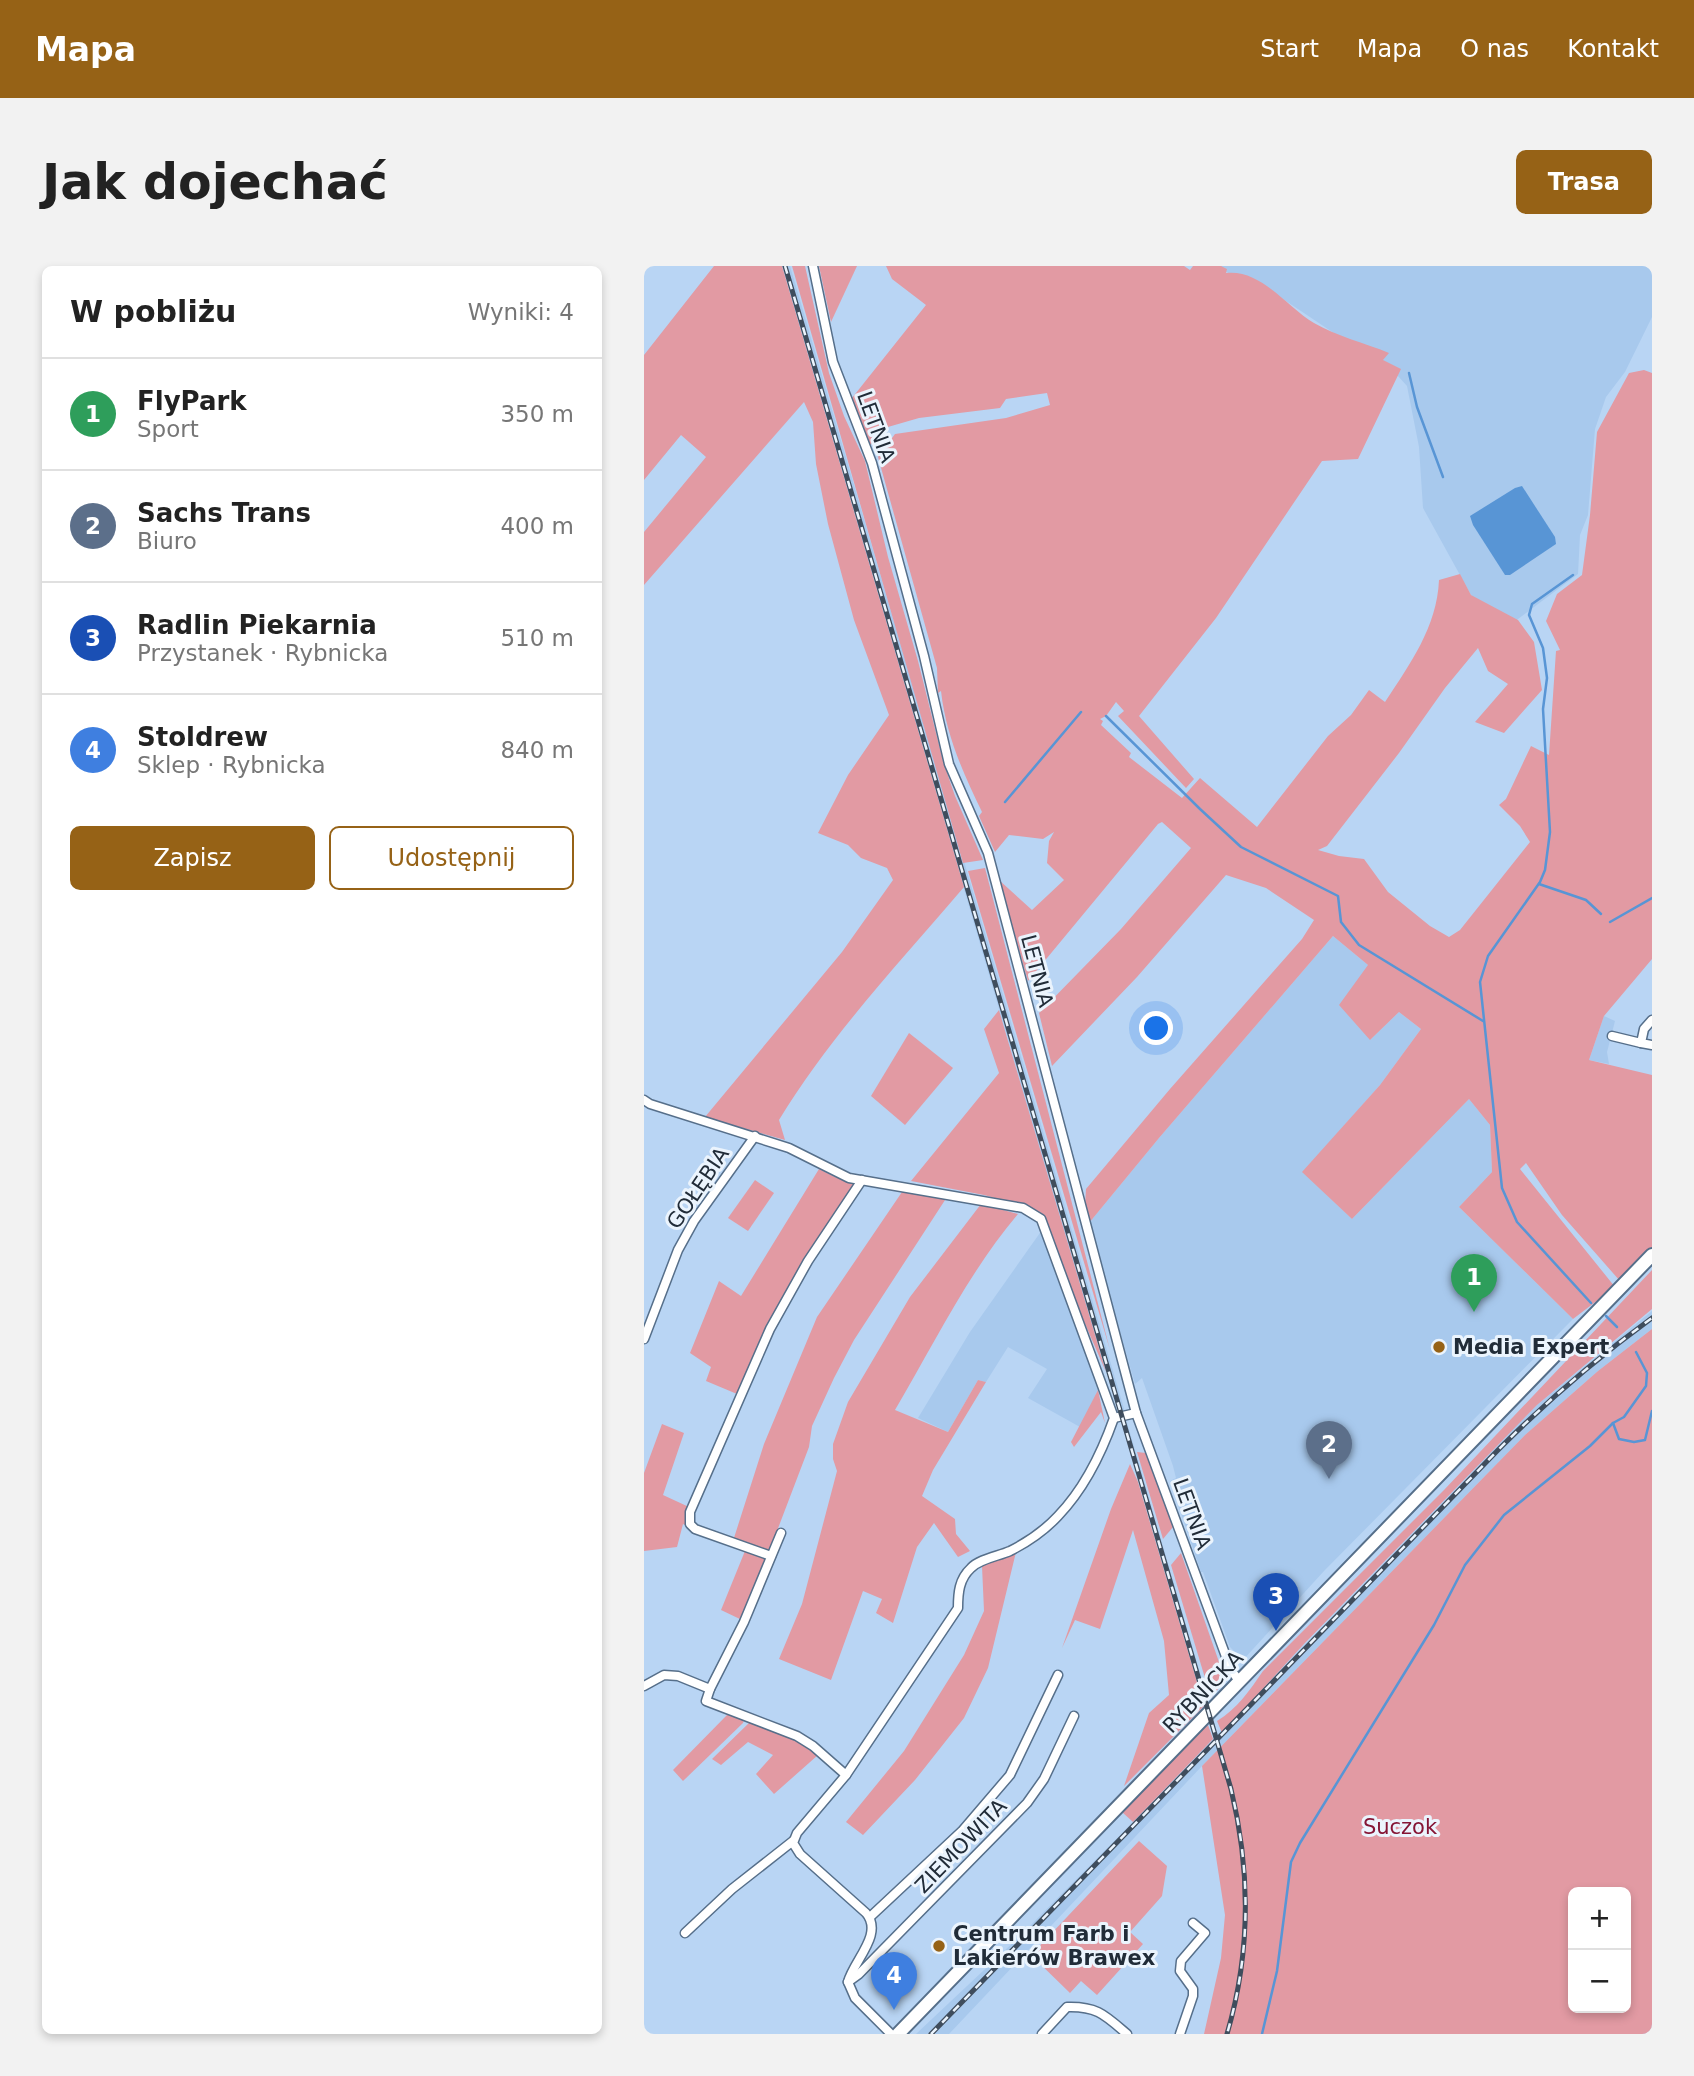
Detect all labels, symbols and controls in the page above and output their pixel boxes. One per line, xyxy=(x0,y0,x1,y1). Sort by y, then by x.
text: Mapa xyxy=(35,30,136,69)
text: Start xyxy=(1260,35,1319,63)
text: Mapa xyxy=(1357,35,1422,63)
text: O nas xyxy=(1460,35,1529,63)
text: Kontakt xyxy=(1567,35,1659,63)
button: Trasa xyxy=(1516,150,1652,214)
text: Jak dojechać xyxy=(42,154,388,211)
text: W pobliżu xyxy=(70,294,236,329)
text: Wyniki: 4 xyxy=(468,299,574,325)
text: FlyPark xyxy=(137,386,247,416)
street label: LETNIA xyxy=(852,388,900,466)
text: 1 xyxy=(85,401,101,427)
text: 350 m xyxy=(500,401,574,427)
text: Sport xyxy=(137,416,199,442)
text: Sachs Trans xyxy=(137,498,311,528)
text: 2 xyxy=(85,513,101,539)
text: 400 m xyxy=(500,513,574,539)
text: Biuro xyxy=(137,528,197,554)
text: Radlin Piekarnia xyxy=(137,610,377,640)
text: 3 xyxy=(85,625,101,651)
text: 510 m xyxy=(500,625,574,651)
text: Przystanek · Rybnicka xyxy=(137,640,388,666)
text: Stoldrew xyxy=(137,722,268,752)
text: 4 xyxy=(85,737,101,763)
text: 840 m xyxy=(500,737,574,763)
text: Sklep · Rybnicka xyxy=(137,752,326,778)
button: Zapisz xyxy=(70,826,315,890)
button: Udostępnij xyxy=(329,826,574,890)
street label: LETNIA xyxy=(1016,932,1058,1010)
your location xyxy=(1139,1011,1173,1045)
street label: GOŁĘBIA xyxy=(662,1142,734,1233)
pin: 1 xyxy=(1451,1254,1497,1312)
place label: Media Expert xyxy=(1453,1335,1609,1359)
marker: Media Expert xyxy=(1431,1339,1447,1355)
pin: 2 xyxy=(1306,1421,1352,1479)
street label: LETNIA xyxy=(1168,1475,1216,1553)
pin: 3 xyxy=(1253,1573,1299,1631)
street label: RYBNICKA xyxy=(1158,1646,1248,1738)
street label: ZIEMOWITA xyxy=(910,1794,1012,1898)
park label: Suczok xyxy=(1363,1815,1438,1839)
map controls xyxy=(1568,1887,1631,2013)
button: + xyxy=(1568,1887,1631,1950)
place label: Centrum Farb i Lakierów Brawex xyxy=(953,1922,1156,1970)
marker: Centrum Farb i Lakierów Brawex xyxy=(931,1938,947,1954)
button: − xyxy=(1568,1950,1631,2013)
pin: 4 xyxy=(871,1952,917,2010)

